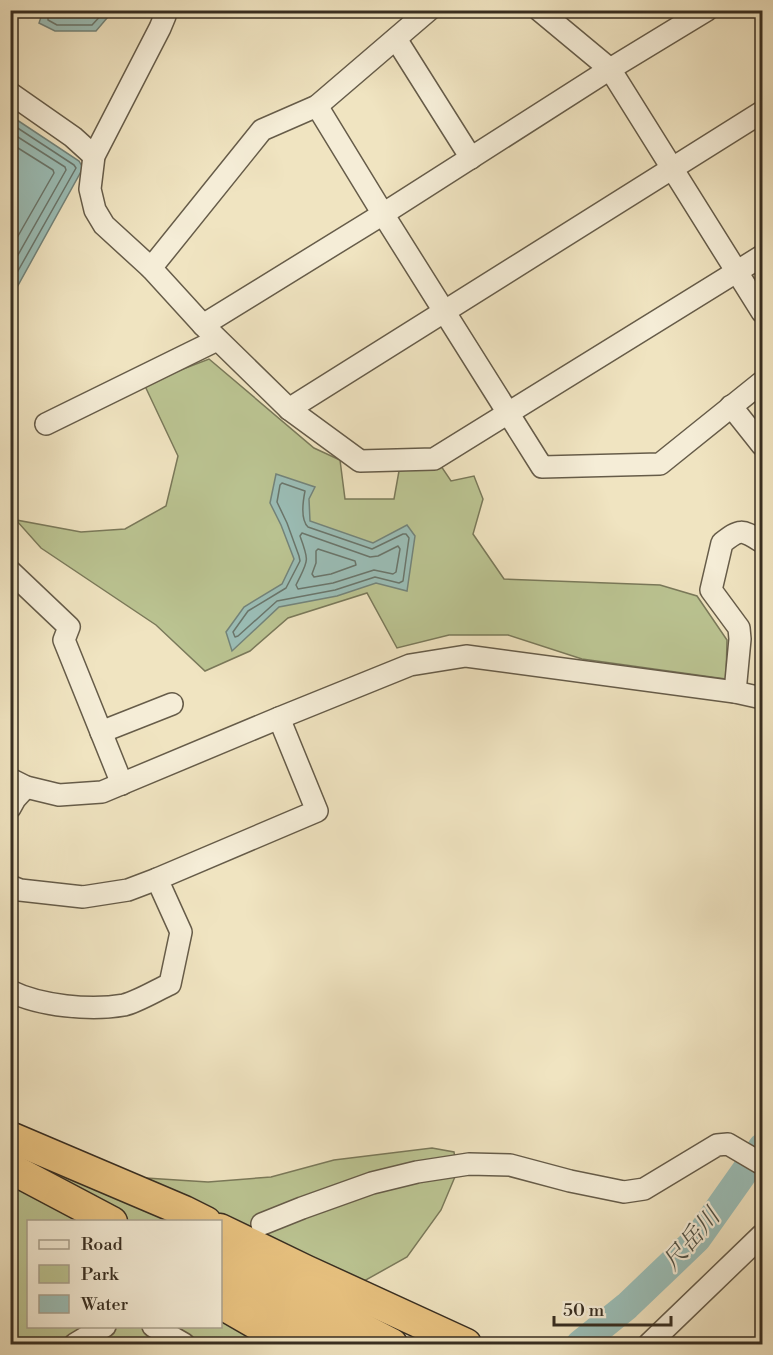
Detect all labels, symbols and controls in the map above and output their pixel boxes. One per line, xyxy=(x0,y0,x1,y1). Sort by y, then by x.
water label: 尺岳川 xyxy=(657,1200,729,1277)
legend xyxy=(27,1220,222,1328)
text: Road xyxy=(81,1233,124,1256)
text: Park xyxy=(81,1263,120,1286)
scale bar xyxy=(554,1289,671,1327)
text: Water xyxy=(80,1293,129,1316)
text: 50 m xyxy=(563,1299,605,1322)

